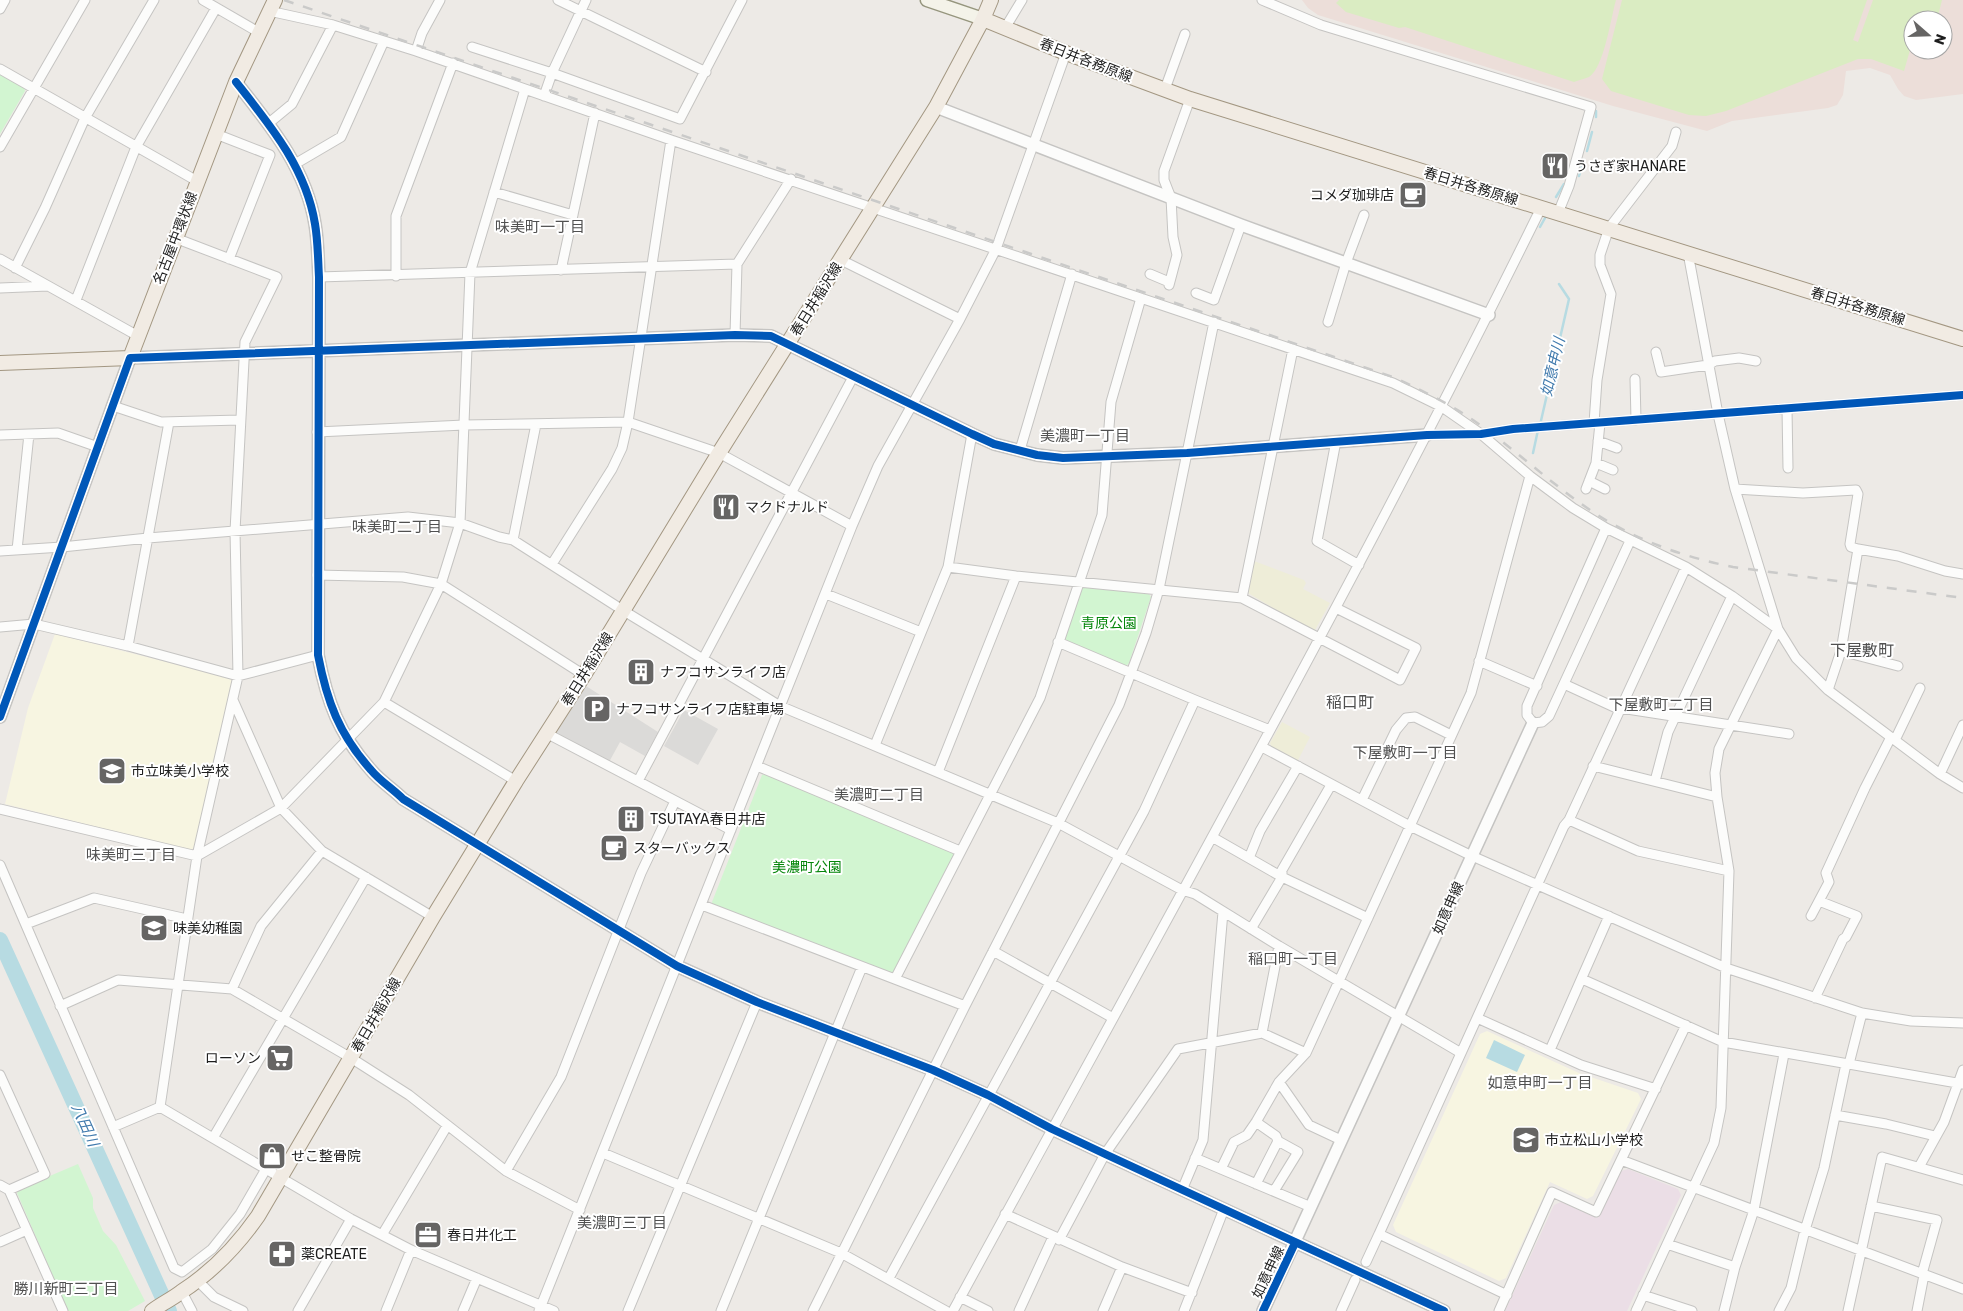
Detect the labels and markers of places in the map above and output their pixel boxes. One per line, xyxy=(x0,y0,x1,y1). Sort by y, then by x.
restaurant icon: うさぎ家HANARE xyxy=(1540,151,1570,181)
place label: うさぎ家HANARE xyxy=(1574,158,1686,175)
cafe icon: コメダ珈琲店 xyxy=(1398,180,1428,210)
place label: コメダ珈琲店 xyxy=(1310,187,1394,204)
restaurant icon: マクドナルド xyxy=(711,492,741,522)
place label: マクドナルド xyxy=(745,499,829,516)
building icon: ナフコサンライフ店 xyxy=(626,657,656,687)
place label: ナフコサンライフ店 xyxy=(660,664,786,681)
parking icon: ナフコサンライフ店駐車場 xyxy=(582,694,612,724)
place label: ナフコサンライフ店駐車場 xyxy=(616,701,784,718)
school or university icon: 市立味美小学校 xyxy=(97,756,127,786)
place label: 市立味美小学校 xyxy=(131,763,229,780)
building icon: TSUTAYA春日井店 xyxy=(616,804,646,834)
place label: TSUTAYA春日井店 xyxy=(650,811,765,828)
cafe icon: スターバックス xyxy=(599,833,629,863)
place label: スターバックス xyxy=(633,840,730,857)
school or university icon: 味美幼稚園 xyxy=(139,913,169,943)
place label: 味美幼稚園 xyxy=(173,920,243,937)
supermarket icon: ローソン xyxy=(265,1043,295,1073)
place label: ローソン xyxy=(205,1050,261,1067)
school or university icon: 市立松山小学校 xyxy=(1511,1125,1541,1155)
place label: 市立松山小学校 xyxy=(1545,1132,1643,1149)
shop icon: せこ整骨院 xyxy=(257,1141,287,1171)
place label: せこ整骨院 xyxy=(291,1148,361,1165)
office icon: 春日井化工 xyxy=(413,1220,443,1250)
place label: 春日井化工 xyxy=(447,1227,517,1244)
pharmacy icon: 薬CREATE xyxy=(267,1239,297,1269)
place label: 薬CREATE xyxy=(301,1246,367,1263)

